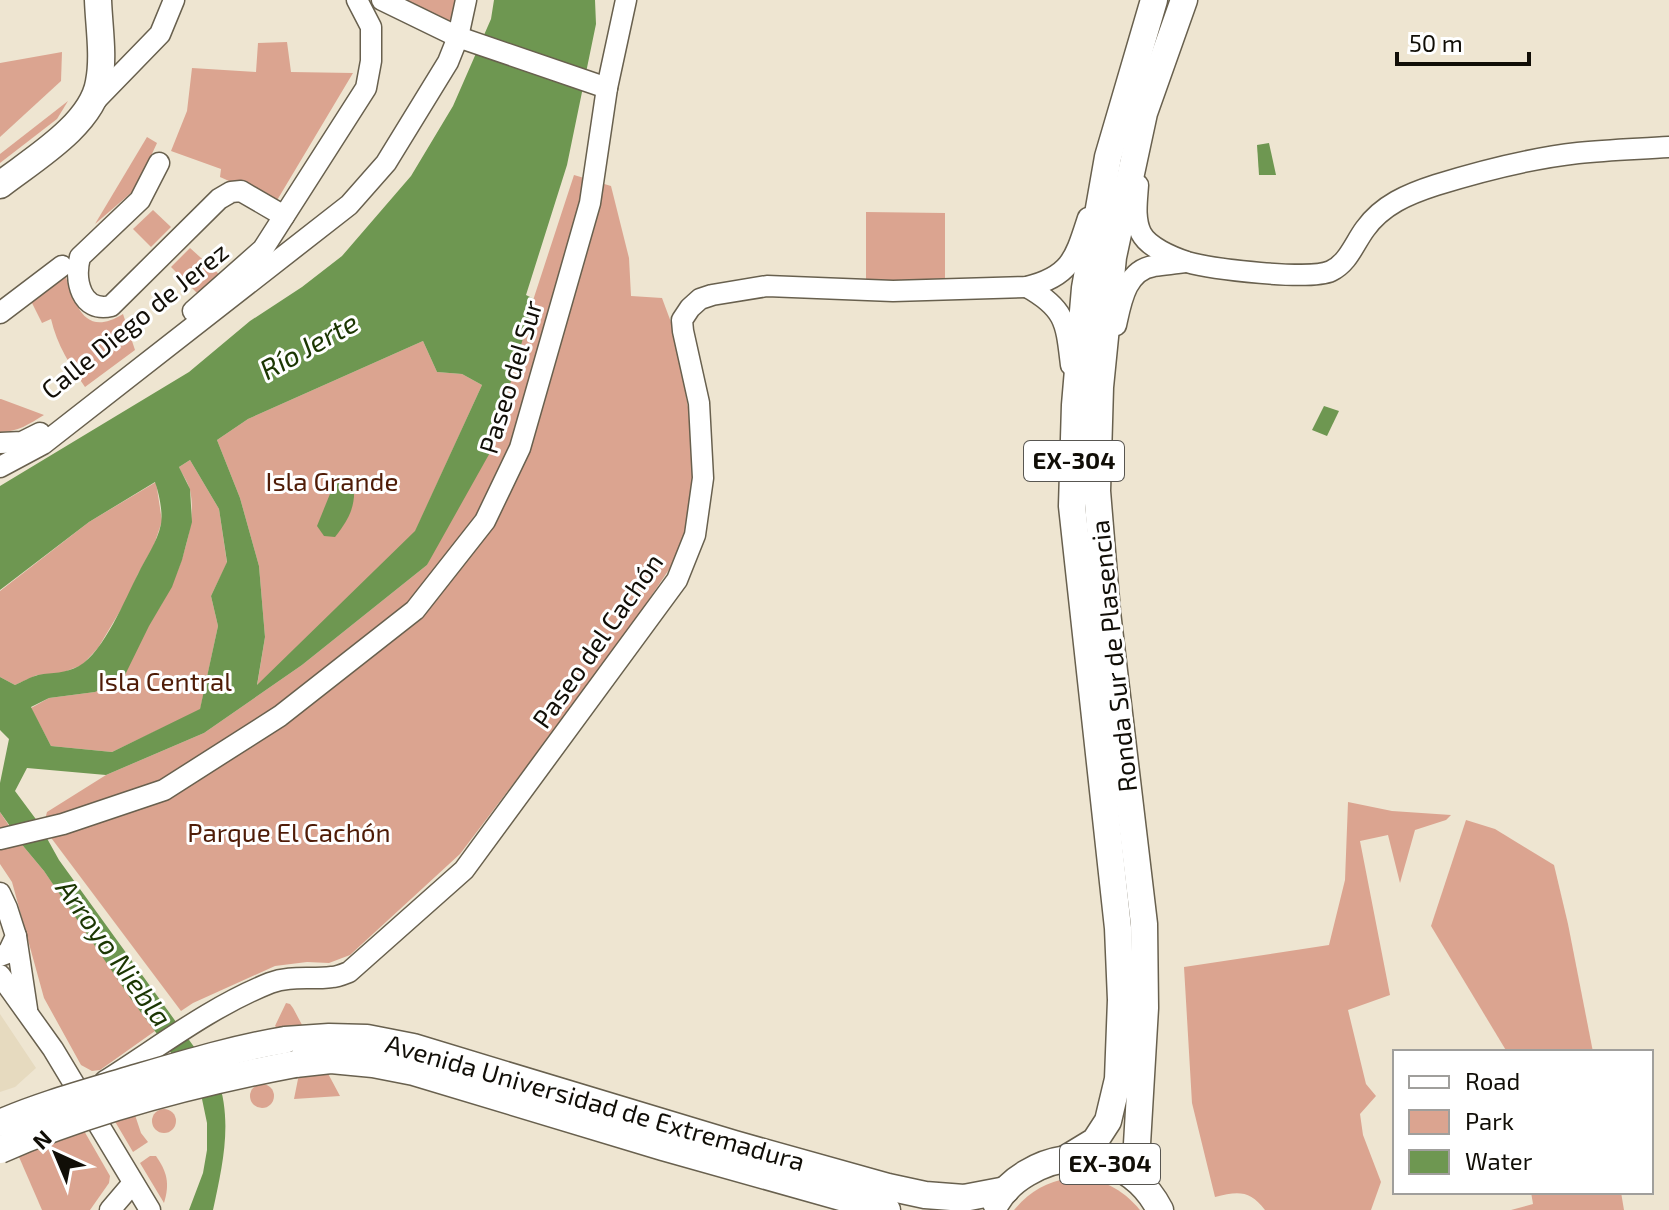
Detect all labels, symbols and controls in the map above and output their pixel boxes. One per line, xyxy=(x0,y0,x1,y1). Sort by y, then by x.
scale bar xyxy=(1397,16,1529,66)
text: 50 m xyxy=(1409,28,1463,57)
street label: Calle Diego de Jerez xyxy=(34,235,234,405)
street label: Paseo del Sur xyxy=(472,296,548,457)
water label: Río Jerte xyxy=(253,304,364,386)
road number: EX-304 xyxy=(1024,441,1124,481)
park label: Isla Grande xyxy=(266,465,398,496)
street label: Ronda Sur de Plasencia xyxy=(1083,518,1142,794)
street label: Paseo del Cachón xyxy=(525,547,668,733)
park label: Isla Central xyxy=(98,665,232,696)
park label: Parque El Cachón xyxy=(187,816,391,847)
water label: Arroyo Niebla xyxy=(49,871,180,1033)
street label: Avenida Universidad de Extremadura xyxy=(382,1027,809,1176)
legend xyxy=(1393,1050,1653,1194)
text: Road xyxy=(1465,1066,1520,1095)
text: Park xyxy=(1465,1106,1514,1135)
north arrow xyxy=(16,1114,96,1194)
text: N xyxy=(27,1124,56,1154)
road number: EX-304 xyxy=(1060,1144,1160,1184)
text: Water xyxy=(1465,1146,1533,1175)

